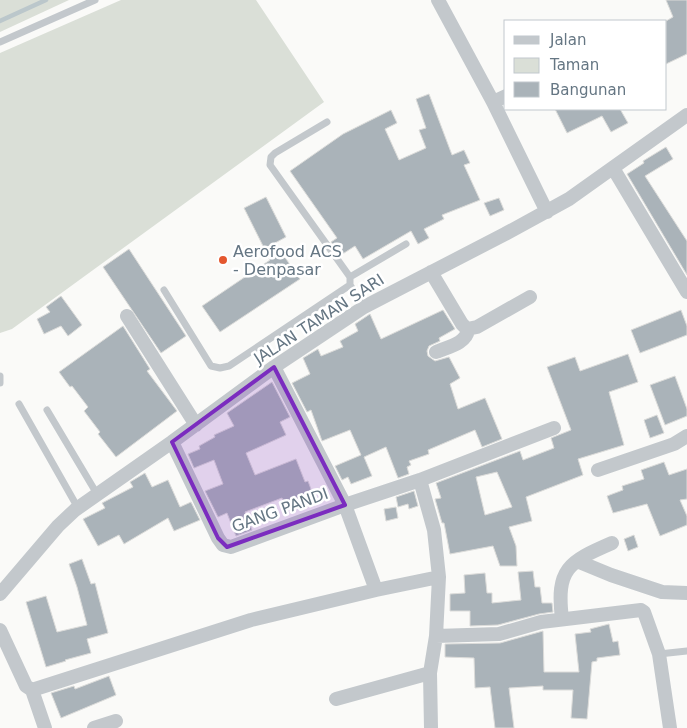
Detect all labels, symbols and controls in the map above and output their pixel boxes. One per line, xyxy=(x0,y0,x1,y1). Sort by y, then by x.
legend xyxy=(504,20,667,110)
text: Jalan xyxy=(549,31,586,49)
text: Taman xyxy=(549,56,599,74)
text: Bangunan xyxy=(550,81,626,99)
place label: Aerofood ACS - Denpasar xyxy=(233,242,342,279)
marker: Aerofood ACS - Denpasar xyxy=(217,254,229,266)
street label: JALAN TAMAN SARI xyxy=(250,270,388,369)
street label: GANG PANDI xyxy=(229,484,331,536)

